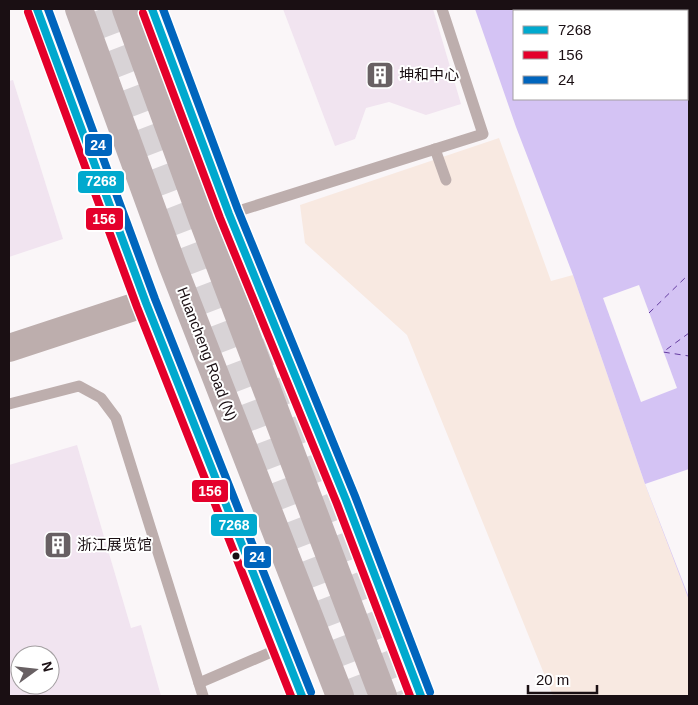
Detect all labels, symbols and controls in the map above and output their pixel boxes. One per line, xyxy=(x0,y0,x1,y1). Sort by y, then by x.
legend xyxy=(513,10,688,100)
text: 7268 xyxy=(558,21,591,38)
text: 156 xyxy=(558,46,583,63)
building icon: 坤和中心 xyxy=(365,60,395,90)
place label: 坤和中心 xyxy=(399,66,459,83)
text: 24 xyxy=(558,71,575,88)
line badge: 24 xyxy=(84,133,113,157)
text: 24 xyxy=(90,137,106,153)
line badge: 7268 xyxy=(77,170,125,194)
text: 7268 xyxy=(85,173,117,189)
line badge: 156 xyxy=(85,207,124,231)
text: 156 xyxy=(92,211,116,227)
street label: Huancheng Road (N) xyxy=(174,285,241,423)
line badge: 156 xyxy=(191,479,229,503)
text: 156 xyxy=(198,483,222,499)
line badge: 7268 xyxy=(210,513,258,537)
text: 7268 xyxy=(218,517,250,533)
building icon: 浙江展览馆 xyxy=(43,530,73,560)
place label: 浙江展览馆 xyxy=(77,536,152,553)
line badge: 24 xyxy=(243,545,272,569)
text: 24 xyxy=(249,549,265,565)
unlabelled marker xyxy=(231,551,241,561)
north arrow xyxy=(10,645,60,695)
text: N xyxy=(39,660,57,674)
scale bar xyxy=(528,662,597,694)
text: 20 m xyxy=(536,671,569,688)

